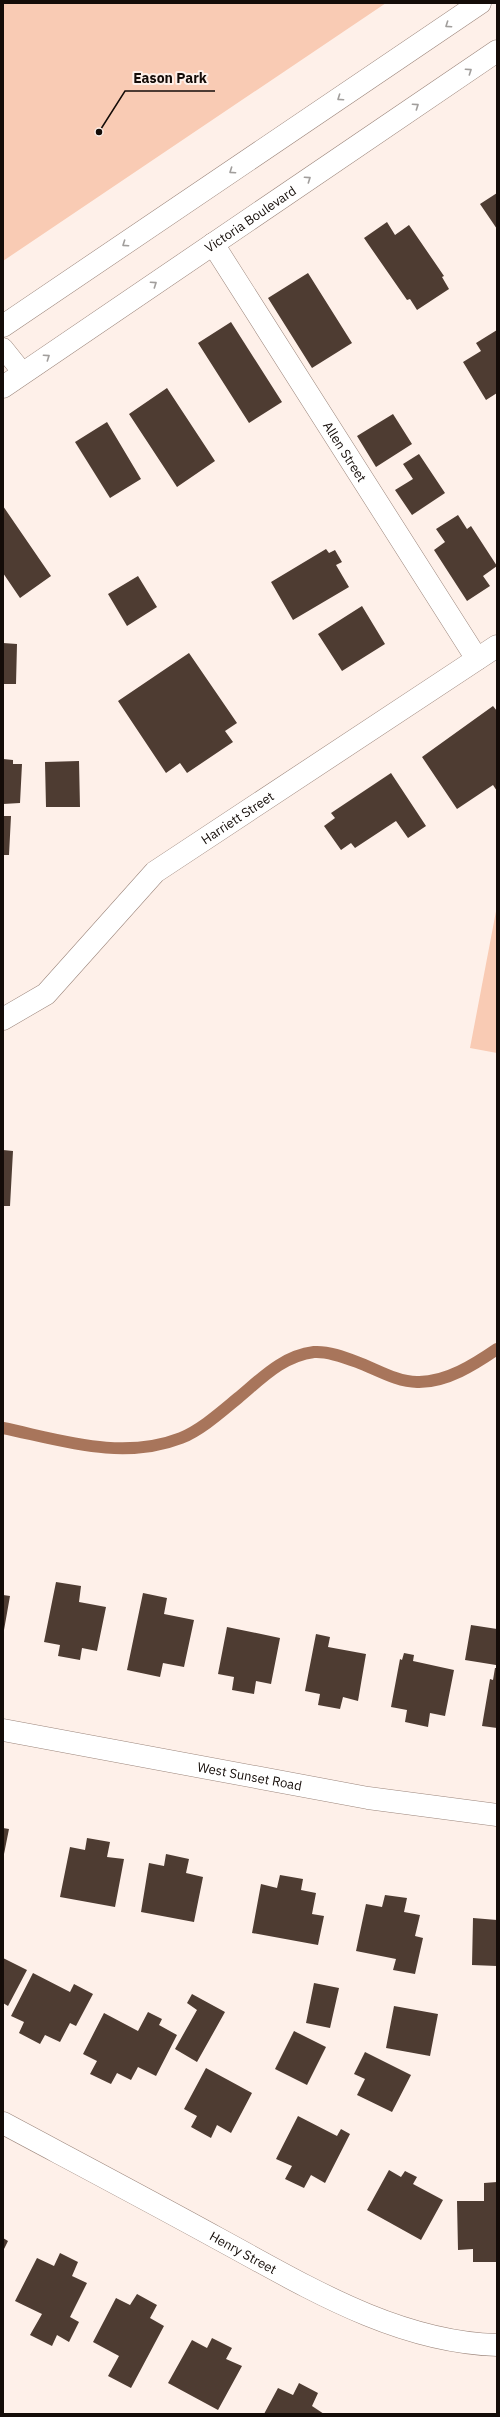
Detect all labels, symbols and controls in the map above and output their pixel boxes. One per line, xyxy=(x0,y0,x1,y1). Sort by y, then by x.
one-way arrow xyxy=(445,20,452,27)
callout: Eason Park xyxy=(125,65,215,91)
text: Eason Park xyxy=(133,69,208,87)
one-way arrow xyxy=(464,69,471,76)
one-way arrow xyxy=(337,93,344,101)
one-way arrow xyxy=(412,104,419,111)
one-way arrow xyxy=(230,166,237,173)
one-way arrow xyxy=(304,177,311,184)
street label: Victoria Boulevard xyxy=(202,182,299,256)
one-way arrow xyxy=(122,239,129,247)
one-way arrow xyxy=(150,282,157,289)
one-way arrow xyxy=(43,354,50,362)
street label: Allen Street xyxy=(319,418,370,485)
street label: Harriett Street xyxy=(198,788,277,848)
street label: West Sunset Road xyxy=(196,1758,303,1795)
street label: Henry Street xyxy=(207,2228,280,2278)

